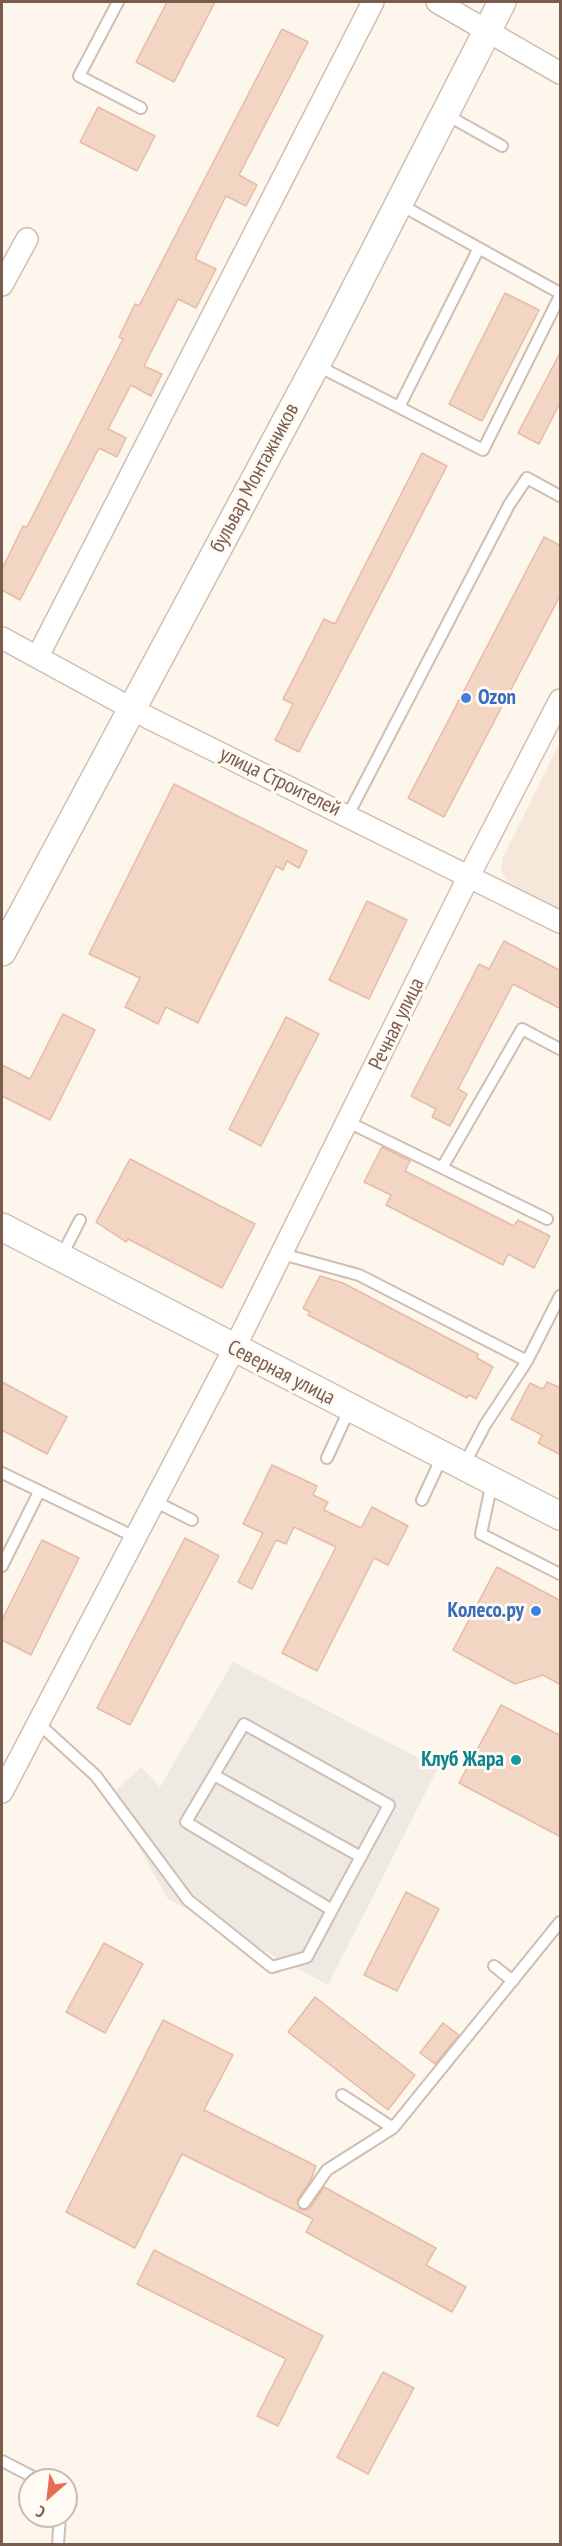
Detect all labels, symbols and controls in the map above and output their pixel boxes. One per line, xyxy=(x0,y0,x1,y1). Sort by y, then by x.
street label: бульвар Монтажников xyxy=(205,399,305,557)
place label: Ozon xyxy=(478,685,516,711)
marker: Ozon xyxy=(459,691,473,705)
street label: улица Строителей xyxy=(215,742,345,822)
street label: Речная улица xyxy=(364,974,430,1074)
street label: Северная улица xyxy=(223,1335,339,1411)
place label: Колесо.ру xyxy=(448,1598,524,1624)
marker: Колесо.ру xyxy=(529,1604,543,1618)
place label: Клуб Жара xyxy=(421,1747,504,1773)
marker: Клуб Жара xyxy=(509,1753,523,1767)
north arrow xyxy=(18,2468,78,2528)
text: С xyxy=(33,2502,48,2523)

